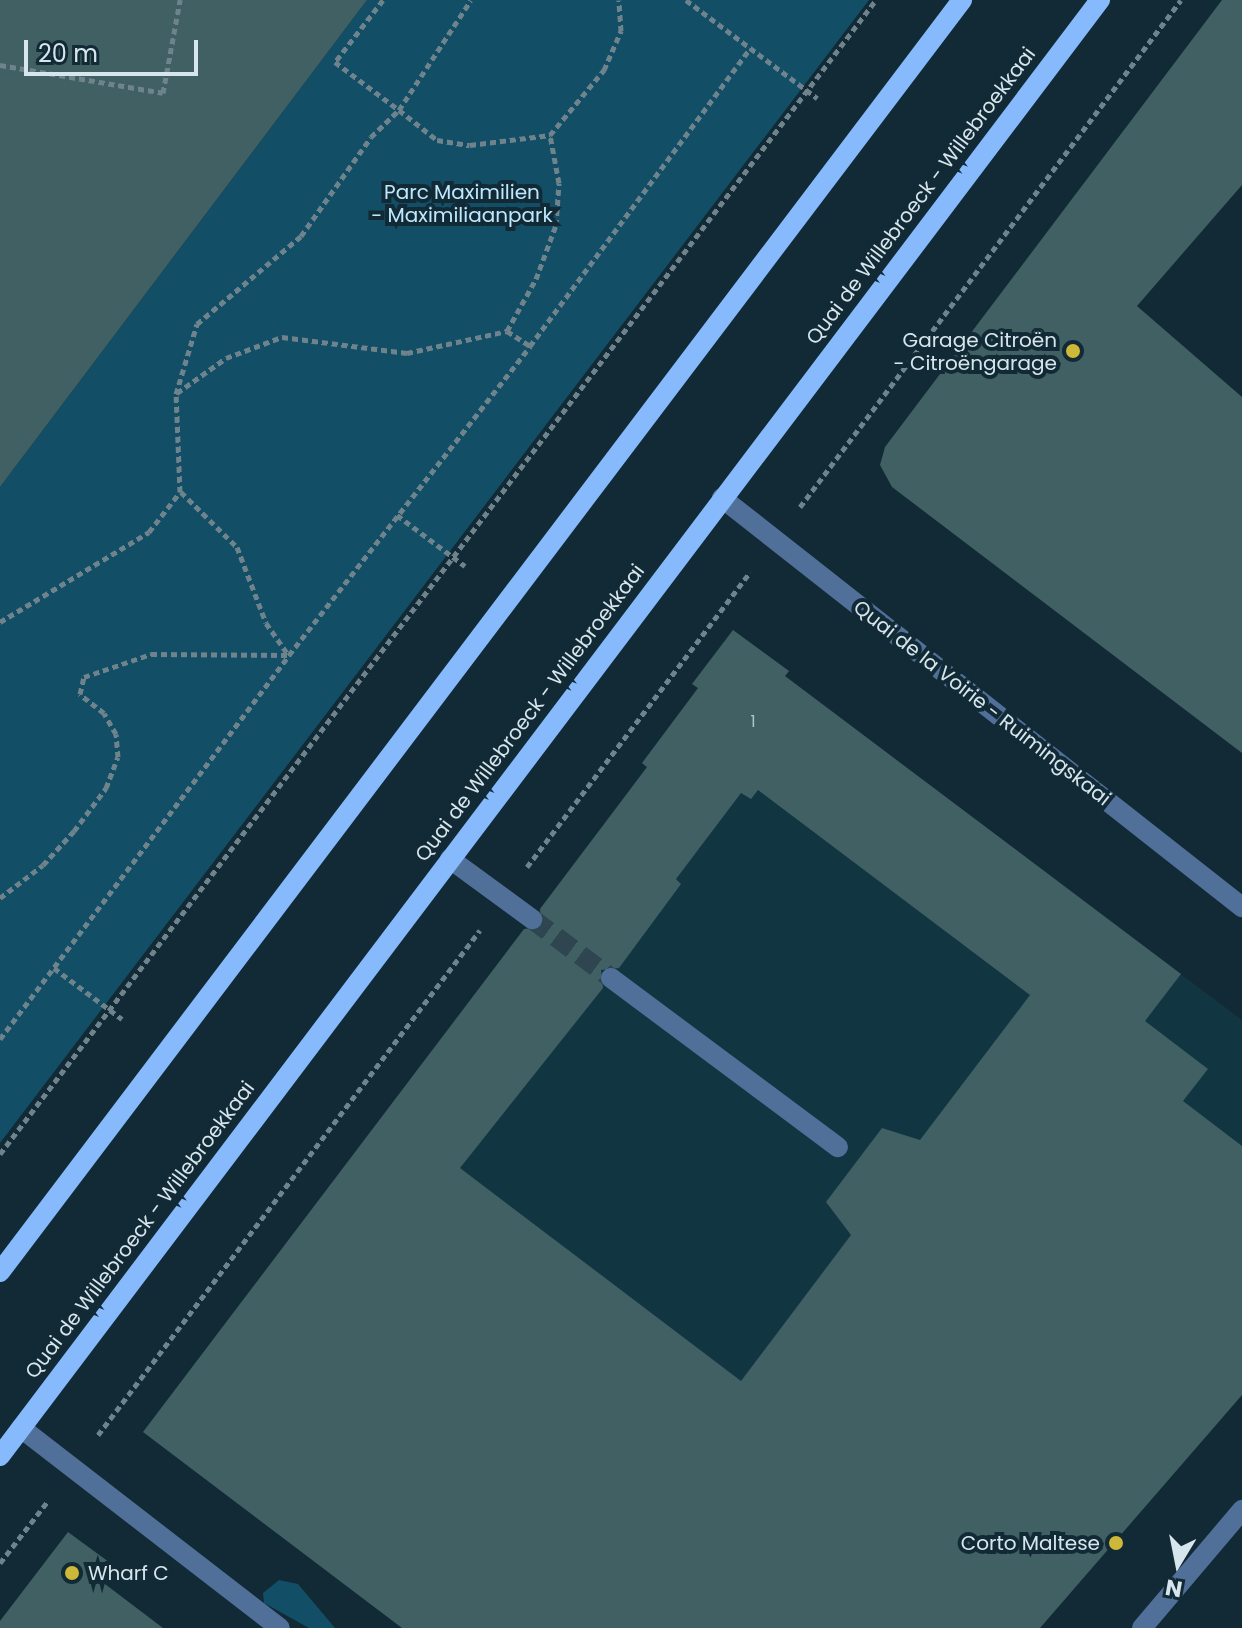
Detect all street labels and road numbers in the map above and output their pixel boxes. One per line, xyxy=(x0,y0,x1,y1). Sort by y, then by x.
street label: Quai de Willebroeck - Willebroekkaai xyxy=(801,43,1041,349)
street label: Quai de Willebroeck - Willebroekkaai xyxy=(410,560,650,866)
street label: Quai de la Voirie - Ruimingskaai xyxy=(849,595,1115,811)
street label: Quai de Willebroeck - Willebroekkaai xyxy=(20,1077,260,1383)

